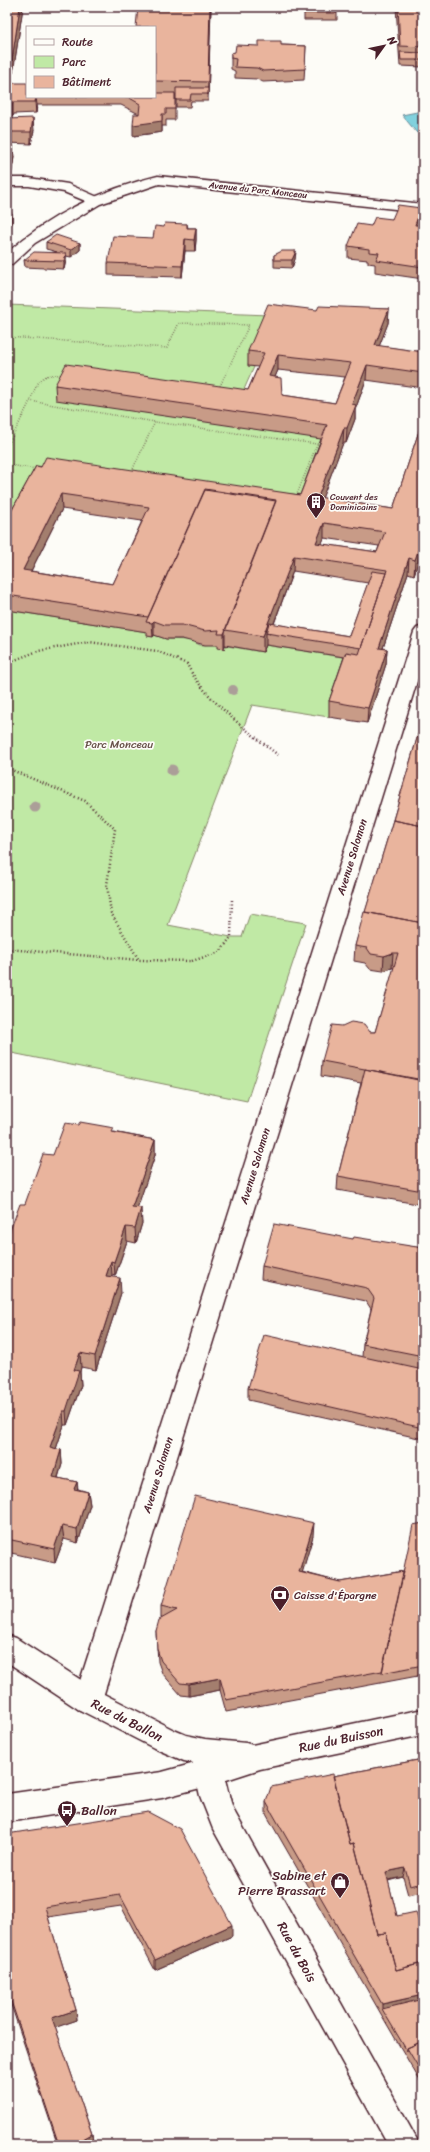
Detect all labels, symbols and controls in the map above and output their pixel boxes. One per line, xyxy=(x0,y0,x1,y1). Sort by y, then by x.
legend xyxy=(26,26,156,98)
north arrow xyxy=(364,26,404,66)
text: Route xyxy=(62,31,93,53)
text: N xyxy=(381,32,402,50)
text: Parc xyxy=(62,51,86,73)
text: Bâtiment xyxy=(62,71,111,93)
street label: Avenue du Parc Monceau xyxy=(207,177,308,203)
place label: Couvent des Dominicains xyxy=(330,489,379,515)
building icon: Couvent des Dominicains xyxy=(305,491,327,519)
park label: Parc Monceau xyxy=(85,735,153,754)
street label: Avenue Salomon xyxy=(331,816,373,898)
street label: Avenue Salomon xyxy=(234,1125,276,1207)
street label: Avenue Salomon xyxy=(137,1434,179,1516)
bank icon: Caisse d'Épargne xyxy=(269,1584,291,1612)
place label: Caisse d'Épargne xyxy=(294,1586,377,1605)
street label: Rue du Ballon xyxy=(87,1692,167,1748)
street label: Rue du Buisson xyxy=(297,1719,385,1759)
bus stop icon: Ballon xyxy=(56,1799,78,1827)
place label: Ballon xyxy=(81,1799,117,1822)
place label: Sabine et Pierre Brassart xyxy=(238,1864,327,1902)
shop icon: Sabine et Pierre Brassart xyxy=(329,1871,351,1899)
street label: Rue du Bois xyxy=(271,1917,323,1987)

